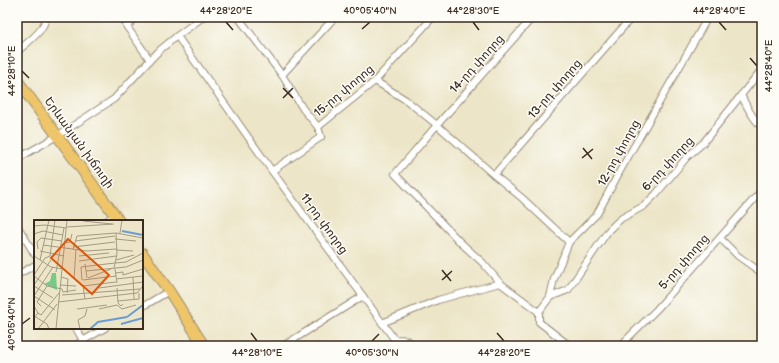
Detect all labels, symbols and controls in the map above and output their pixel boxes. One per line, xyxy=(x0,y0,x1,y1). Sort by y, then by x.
text: 44°28'20"E xyxy=(200,5,253,17)
text: 40°05'40"N xyxy=(343,5,397,17)
text: 44°28'30"E xyxy=(447,5,500,17)
text: 44°28'40"E xyxy=(693,5,746,17)
street label: 14-րդ փողոց xyxy=(447,31,507,97)
text: 44°28'40"E xyxy=(763,39,775,92)
text: 44°28'10"E xyxy=(6,45,18,96)
street label: 13-րդ փողոց xyxy=(525,56,585,122)
street label: 15-րդ փողոց xyxy=(311,62,377,120)
street label: Երևանյան խճուղի xyxy=(41,94,117,192)
street label: 12-րդ փողոց xyxy=(595,117,643,189)
street label: 6-րդ փողոց xyxy=(639,134,697,194)
street label: 11-րդ փողոց xyxy=(297,191,351,257)
inset map xyxy=(34,220,143,329)
street label: 5-րդ փողոց xyxy=(656,231,712,293)
text: 40°05'40"N xyxy=(6,297,18,351)
text: 44°28'10"E xyxy=(232,347,283,359)
text: 40°05'30"N xyxy=(345,347,399,359)
text: 44°28'20"E xyxy=(478,347,531,359)

